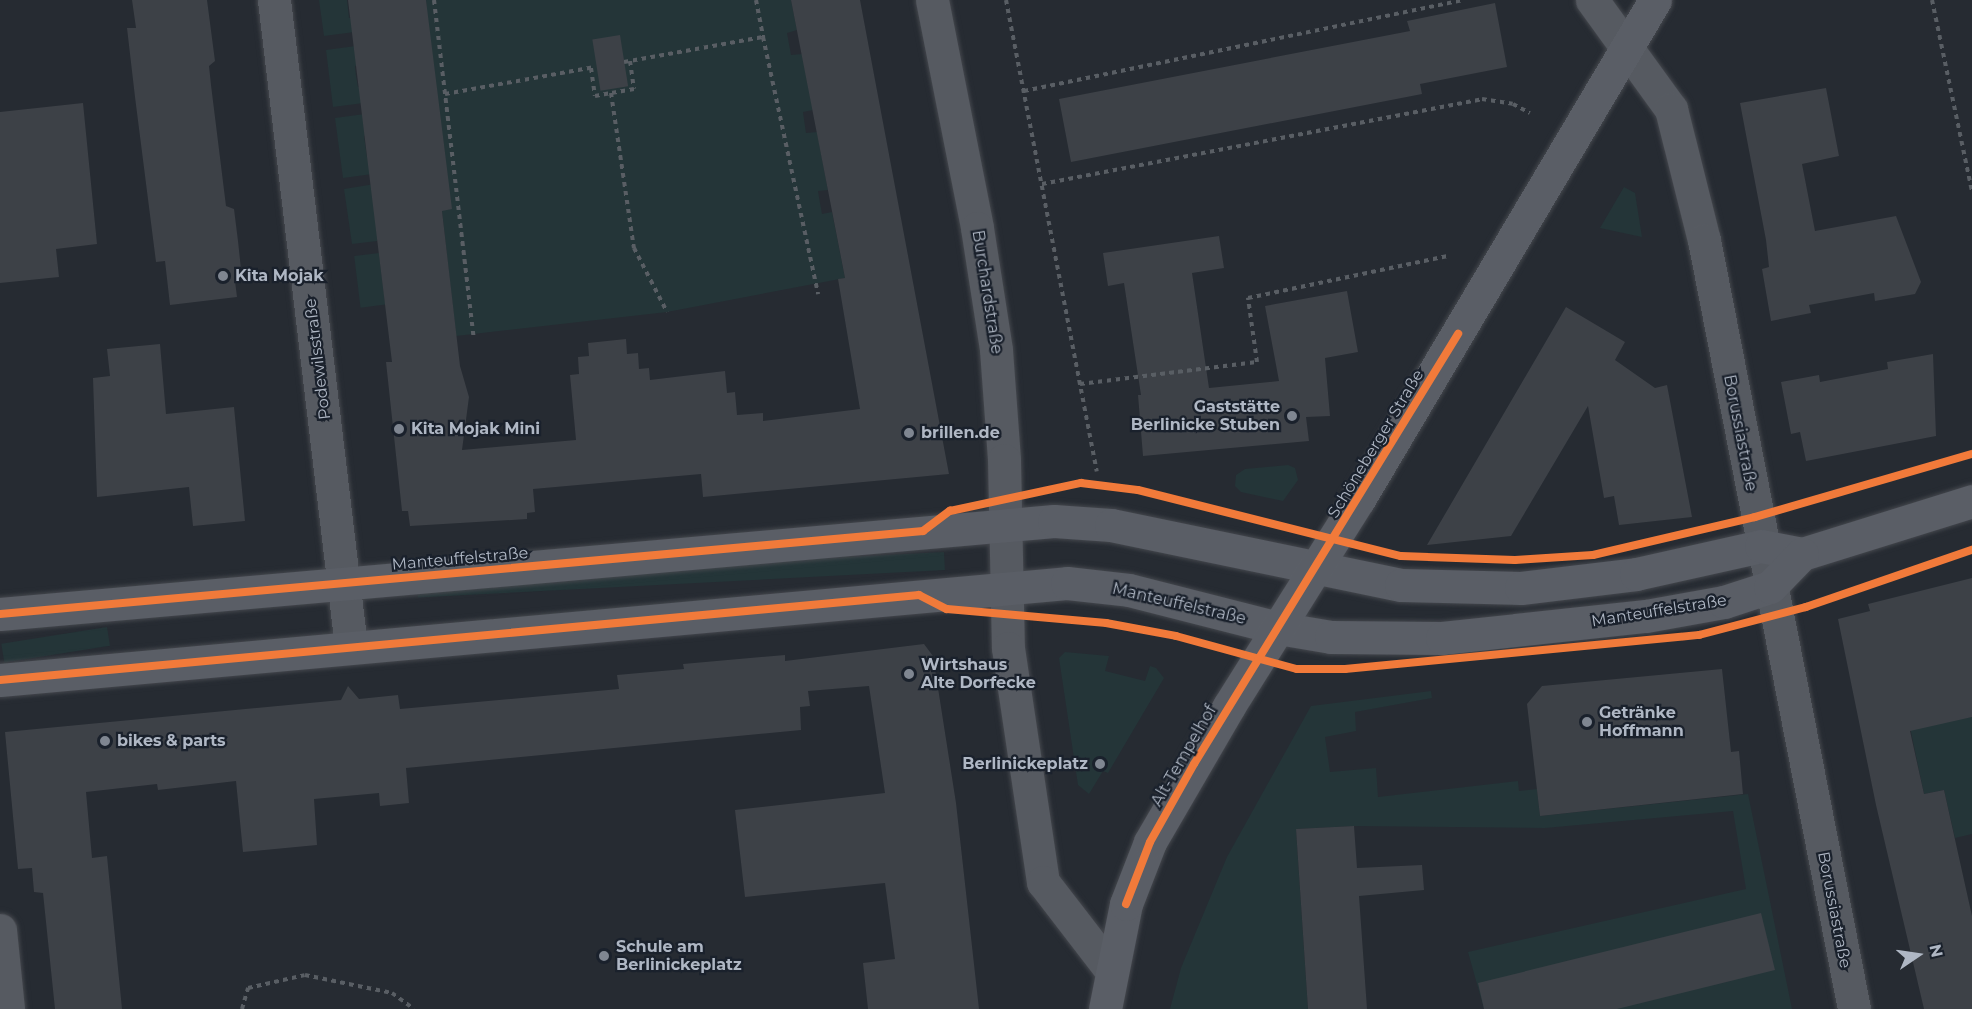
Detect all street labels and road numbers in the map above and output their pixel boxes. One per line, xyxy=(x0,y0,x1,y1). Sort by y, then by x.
street label: Burchardstraße xyxy=(968,229,1006,355)
street label: Podewilsstraße xyxy=(301,297,335,421)
street label: Schöneberger Straße xyxy=(1324,366,1428,522)
street label: Borussiastraße xyxy=(1719,373,1761,493)
street label: Manteuffelstraße xyxy=(391,543,529,575)
street label: Manteuffelstraße xyxy=(1110,579,1248,629)
street label: Manteuffelstraße xyxy=(1590,591,1728,631)
street label: Alt-Tempelhof xyxy=(1147,702,1221,810)
street label: Borussiastraße xyxy=(1813,850,1855,970)

